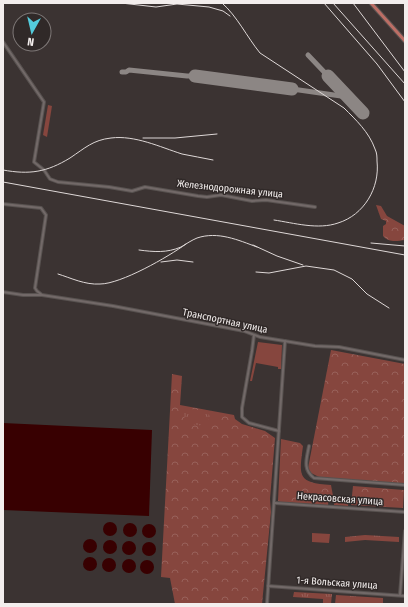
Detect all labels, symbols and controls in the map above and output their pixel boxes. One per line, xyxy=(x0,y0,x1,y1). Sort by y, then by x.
north arrow xyxy=(12,12,52,52)
text: N xyxy=(27,35,35,48)
street label: Железнодорожная улица xyxy=(176,177,284,201)
street label: Транспортная улица xyxy=(181,306,269,336)
street label: Некрасовская улица xyxy=(297,490,384,508)
street label: 1-я Вольская улица xyxy=(296,574,378,592)

